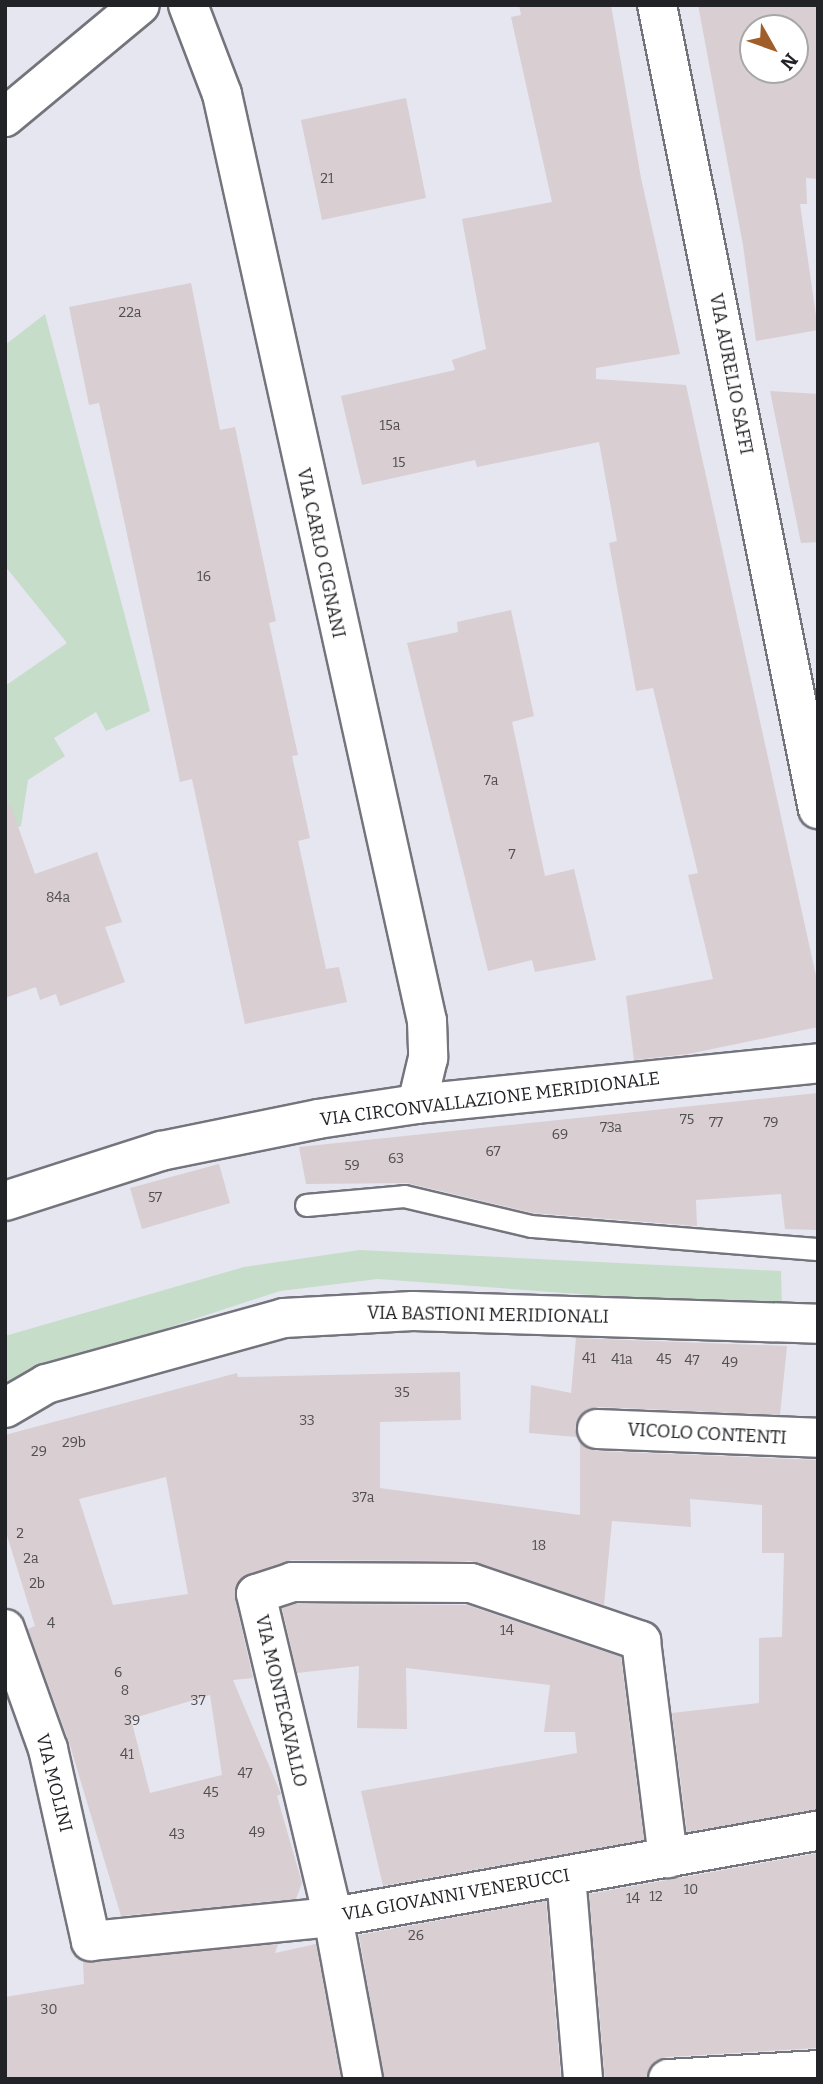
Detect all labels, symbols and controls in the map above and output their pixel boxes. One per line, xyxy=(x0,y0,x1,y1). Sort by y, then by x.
north arrow xyxy=(739,14,809,84)
text: N xyxy=(775,49,802,75)
house number: 21 xyxy=(320,171,334,187)
street label: VIA AURELIO SAFFI xyxy=(705,292,757,456)
house number: 22a xyxy=(119,305,141,321)
house number: 15a xyxy=(380,418,400,434)
house number: 15 xyxy=(392,455,406,471)
street label: VIA CARLO CIGNANI xyxy=(292,466,350,640)
house number: 16 xyxy=(197,569,211,585)
house number: 7a xyxy=(484,773,498,789)
house number: 7 xyxy=(508,847,516,863)
house number: 84a xyxy=(46,890,70,906)
street label: VIA CIRCONVALLAZIONE MERIDIONALE xyxy=(319,1067,661,1131)
house number: 75 xyxy=(680,1112,694,1128)
house number: 77 xyxy=(709,1115,723,1131)
house number: 79 xyxy=(764,1115,778,1131)
house number: 73a xyxy=(600,1120,622,1136)
house number: 69 xyxy=(552,1127,568,1143)
house number: 67 xyxy=(485,1144,501,1160)
house number: 63 xyxy=(388,1151,404,1167)
house number: 59 xyxy=(344,1158,360,1174)
house number: 57 xyxy=(148,1190,162,1206)
street label: VIA BASTIONI MERIDIONALI xyxy=(367,1302,609,1328)
house number: 41 xyxy=(582,1351,596,1367)
house number: 41a xyxy=(611,1352,633,1368)
house number: 45 xyxy=(656,1352,672,1368)
house number: 47 xyxy=(684,1353,700,1369)
house number: 49 xyxy=(722,1355,738,1371)
house number: 35 xyxy=(394,1385,410,1401)
house number: 33 xyxy=(299,1413,315,1429)
street label: VICOLO CONTENTI xyxy=(627,1419,787,1449)
house number: 29b xyxy=(62,1435,86,1451)
house number: 29 xyxy=(31,1444,47,1460)
house number: 37a xyxy=(352,1490,374,1506)
house number: 2 xyxy=(16,1526,24,1542)
house number: 18 xyxy=(532,1538,546,1554)
house number: 2a xyxy=(23,1551,39,1567)
house number: 2b xyxy=(29,1576,45,1592)
street label: VIA MONTECAVALLO xyxy=(251,1613,311,1789)
house number: 4 xyxy=(47,1616,55,1632)
house number: 14 xyxy=(500,1623,514,1639)
house number: 6 xyxy=(114,1665,122,1681)
house number: 8 xyxy=(121,1683,129,1699)
house number: 37 xyxy=(190,1693,206,1709)
house number: 39 xyxy=(124,1713,140,1729)
street label: VIA MOLINI xyxy=(31,1732,77,1834)
house number: 41 xyxy=(120,1747,134,1763)
house number: 47 xyxy=(237,1766,253,1782)
house number: 45 xyxy=(203,1785,219,1801)
house number: 49 xyxy=(249,1825,265,1841)
house number: 43 xyxy=(169,1827,185,1843)
street label: VIA GIOVANNI VENERUCCI xyxy=(341,1864,571,1926)
house number: 10 xyxy=(684,1882,698,1898)
house number: 12 xyxy=(649,1889,663,1905)
house number: 14 xyxy=(626,1891,640,1907)
house number: 26 xyxy=(408,1928,424,1944)
house number: 30 xyxy=(41,2002,57,2018)

